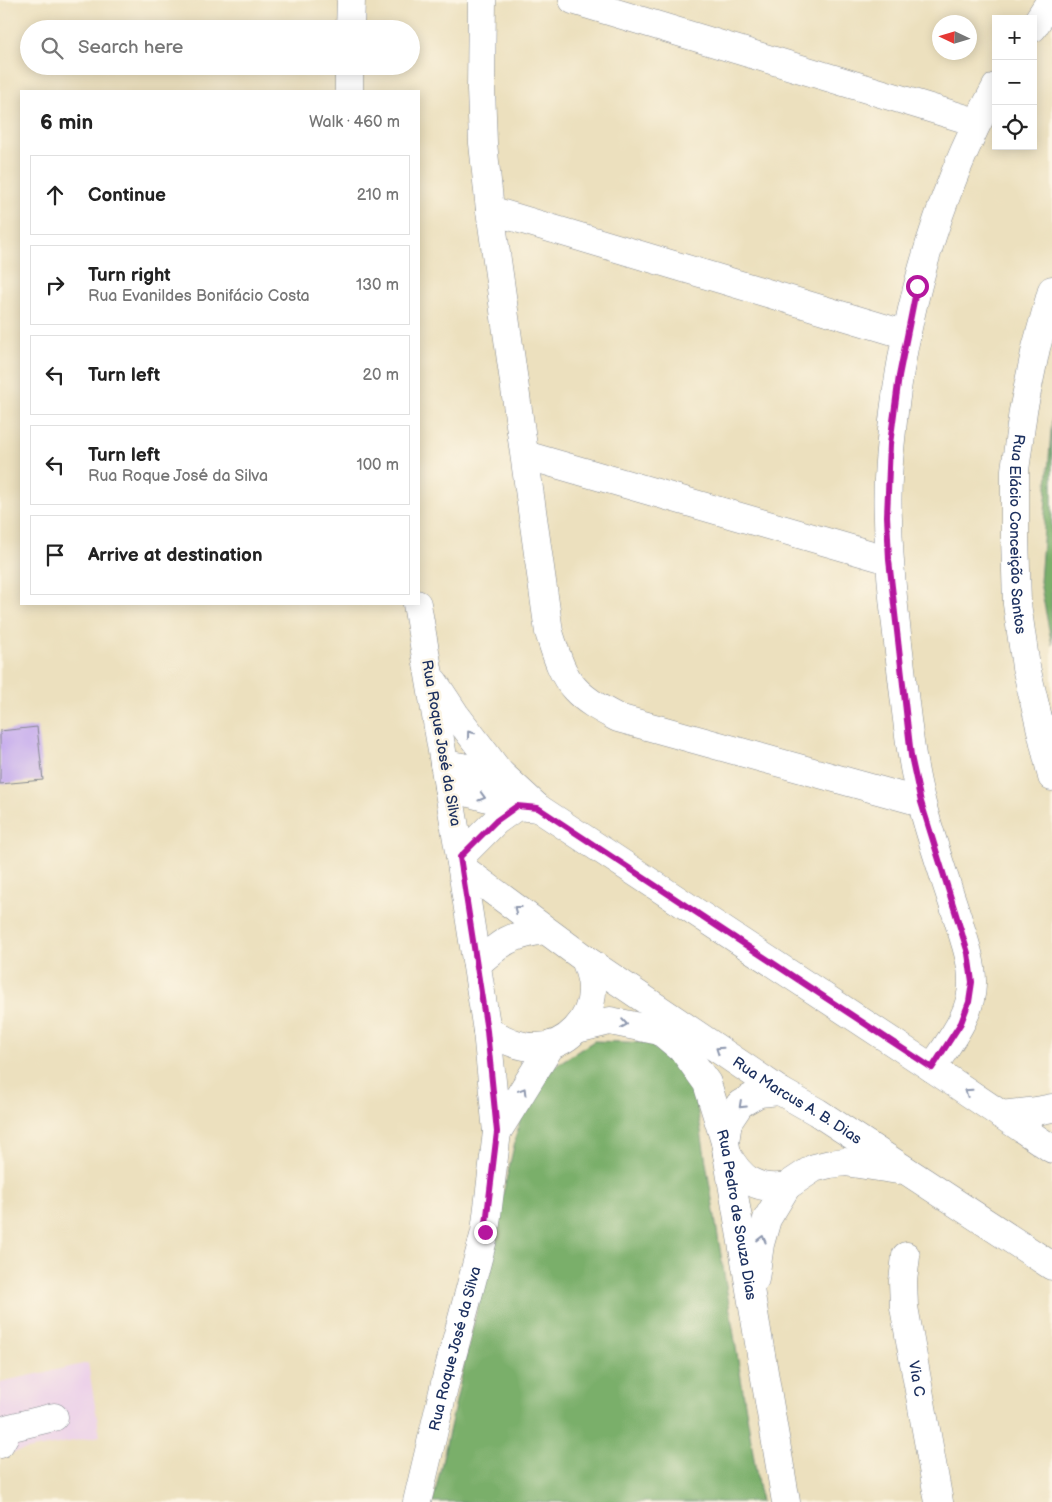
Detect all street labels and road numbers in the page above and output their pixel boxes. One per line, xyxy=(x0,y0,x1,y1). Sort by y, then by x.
street label: Rua Elácio Conceição Santos xyxy=(1006,433,1031,636)
street label: Rua Roque José da Silva xyxy=(417,658,465,828)
street label: Rua Marcus A. B. Dias xyxy=(729,1052,866,1149)
street label: Rua Pedro de Souza Dias xyxy=(712,1127,761,1302)
street label: Rua Roque José da Silva xyxy=(425,1264,485,1433)
street label: Via C xyxy=(904,1359,929,1398)

